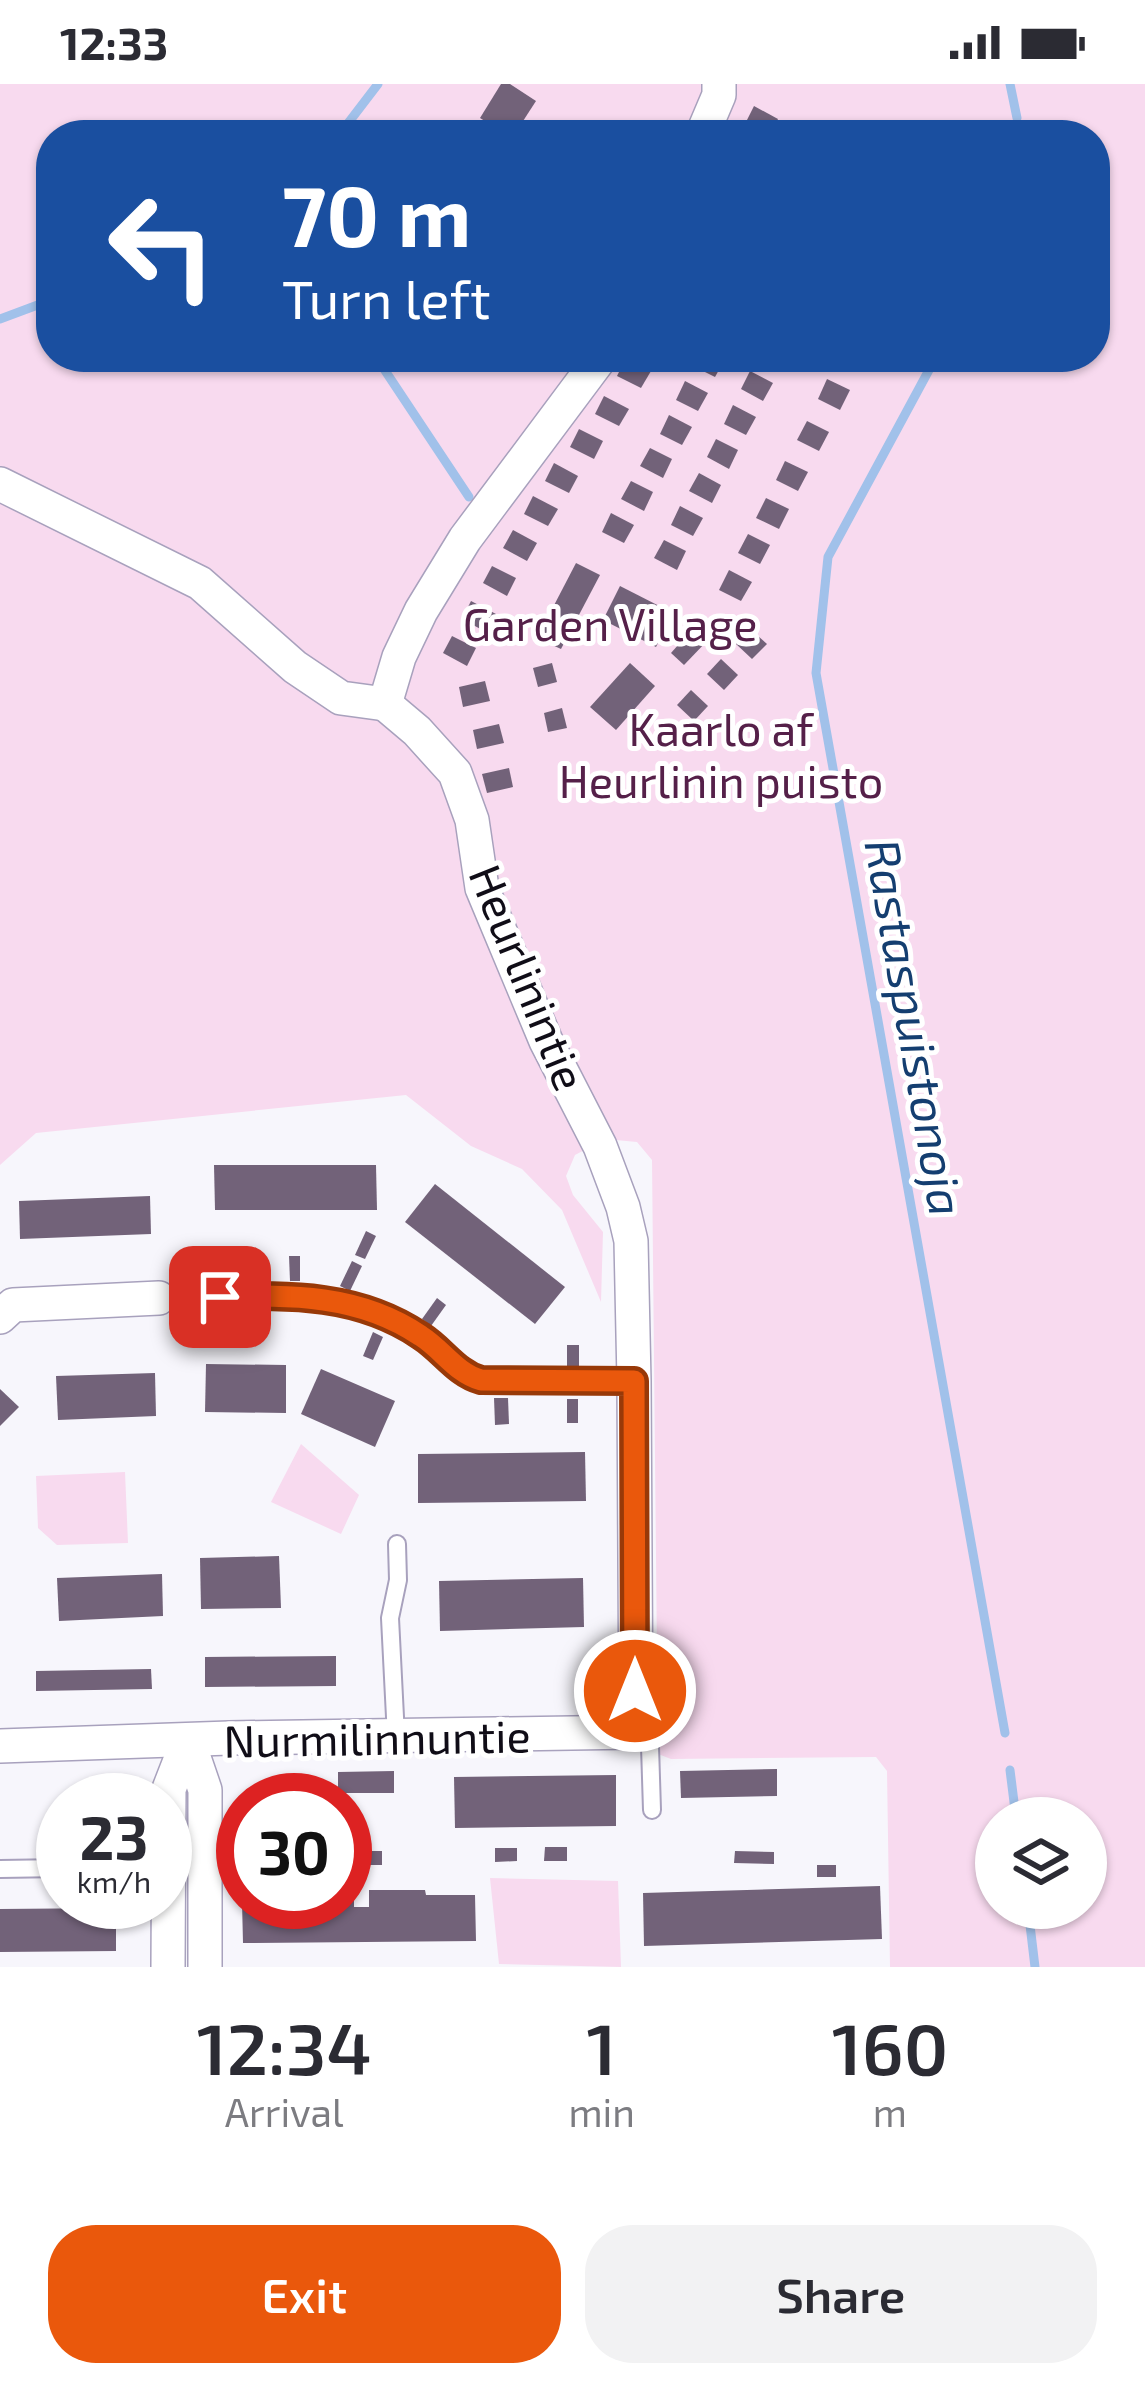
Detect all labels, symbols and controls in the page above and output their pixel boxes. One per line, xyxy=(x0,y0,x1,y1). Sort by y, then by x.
text: 12:33 xyxy=(60,15,168,69)
text: 70 m xyxy=(282,163,472,264)
icon: left xyxy=(84,168,240,324)
text: Turn left xyxy=(282,265,491,330)
park label: Garden Village xyxy=(463,596,757,650)
park label: Kaarlo af Heurlinin puisto xyxy=(559,701,883,807)
water label: Rastaspuistonoja xyxy=(853,834,978,1220)
street label: Heurlinintie xyxy=(459,856,599,1098)
pin xyxy=(169,1246,271,1348)
icon: arrive xyxy=(187,1264,253,1330)
position arrow xyxy=(572,1628,698,1754)
street label: Nurmilinnuntie xyxy=(223,1707,531,1767)
speed limit sign: 30 xyxy=(216,1773,372,1929)
map controls xyxy=(975,1797,1107,1929)
button: layers xyxy=(975,1797,1107,1929)
text: 23 xyxy=(80,1800,148,1872)
text: km/h xyxy=(77,1863,151,1899)
text: 12:34 xyxy=(197,2003,372,2089)
text: 1 xyxy=(587,2003,617,2089)
text: 160 xyxy=(832,2003,948,2089)
text: Arrival xyxy=(225,2088,344,2135)
text: min xyxy=(568,2088,635,2135)
text: m xyxy=(873,2088,907,2135)
button: Exit xyxy=(48,2225,561,2363)
button: Share xyxy=(585,2225,1097,2363)

